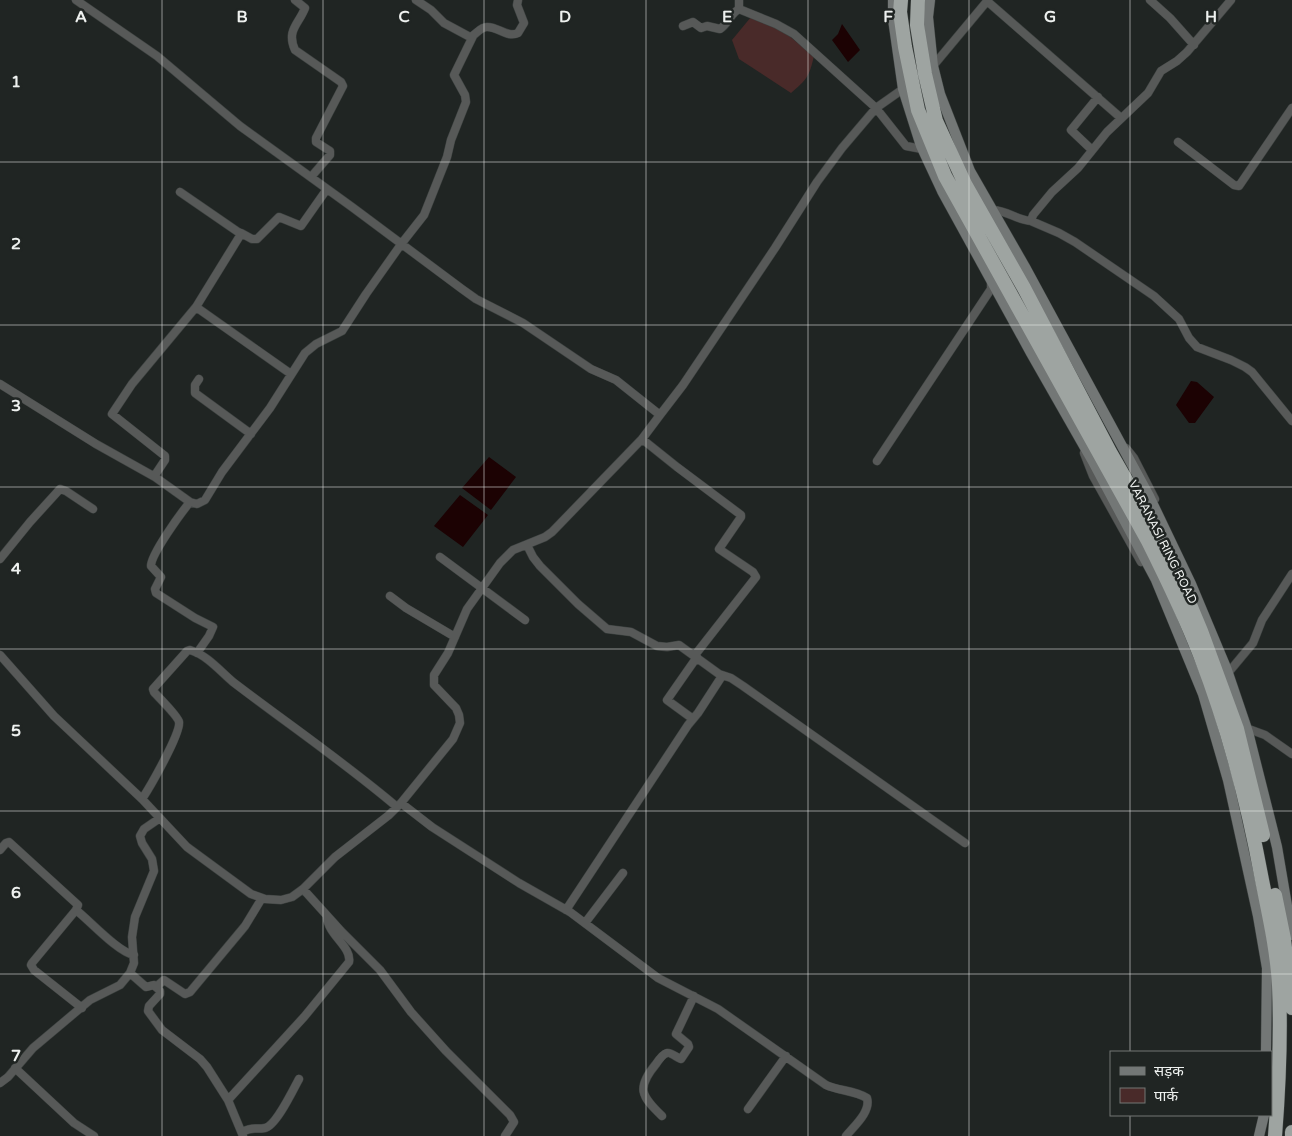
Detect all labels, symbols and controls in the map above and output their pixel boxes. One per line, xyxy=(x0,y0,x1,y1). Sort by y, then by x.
text: A xyxy=(75,7,87,27)
text: B xyxy=(236,7,248,27)
text: C xyxy=(398,7,410,27)
text: D xyxy=(559,7,571,27)
text: E xyxy=(722,7,732,27)
text: F xyxy=(883,7,893,27)
text: G xyxy=(1044,7,1056,27)
text: H xyxy=(1205,7,1217,27)
text: 1 xyxy=(11,72,21,92)
text: 2 xyxy=(11,234,21,254)
text: 3 xyxy=(11,396,21,416)
street label: VARANASI RING ROAD xyxy=(1126,478,1200,606)
text: 4 xyxy=(11,559,21,579)
text: 5 xyxy=(11,721,21,741)
text: 6 xyxy=(11,883,21,903)
text: 7 xyxy=(11,1046,21,1066)
legend xyxy=(1110,1051,1272,1116)
text: सड़क xyxy=(1154,1062,1184,1080)
text: पार्क xyxy=(1154,1087,1178,1105)

